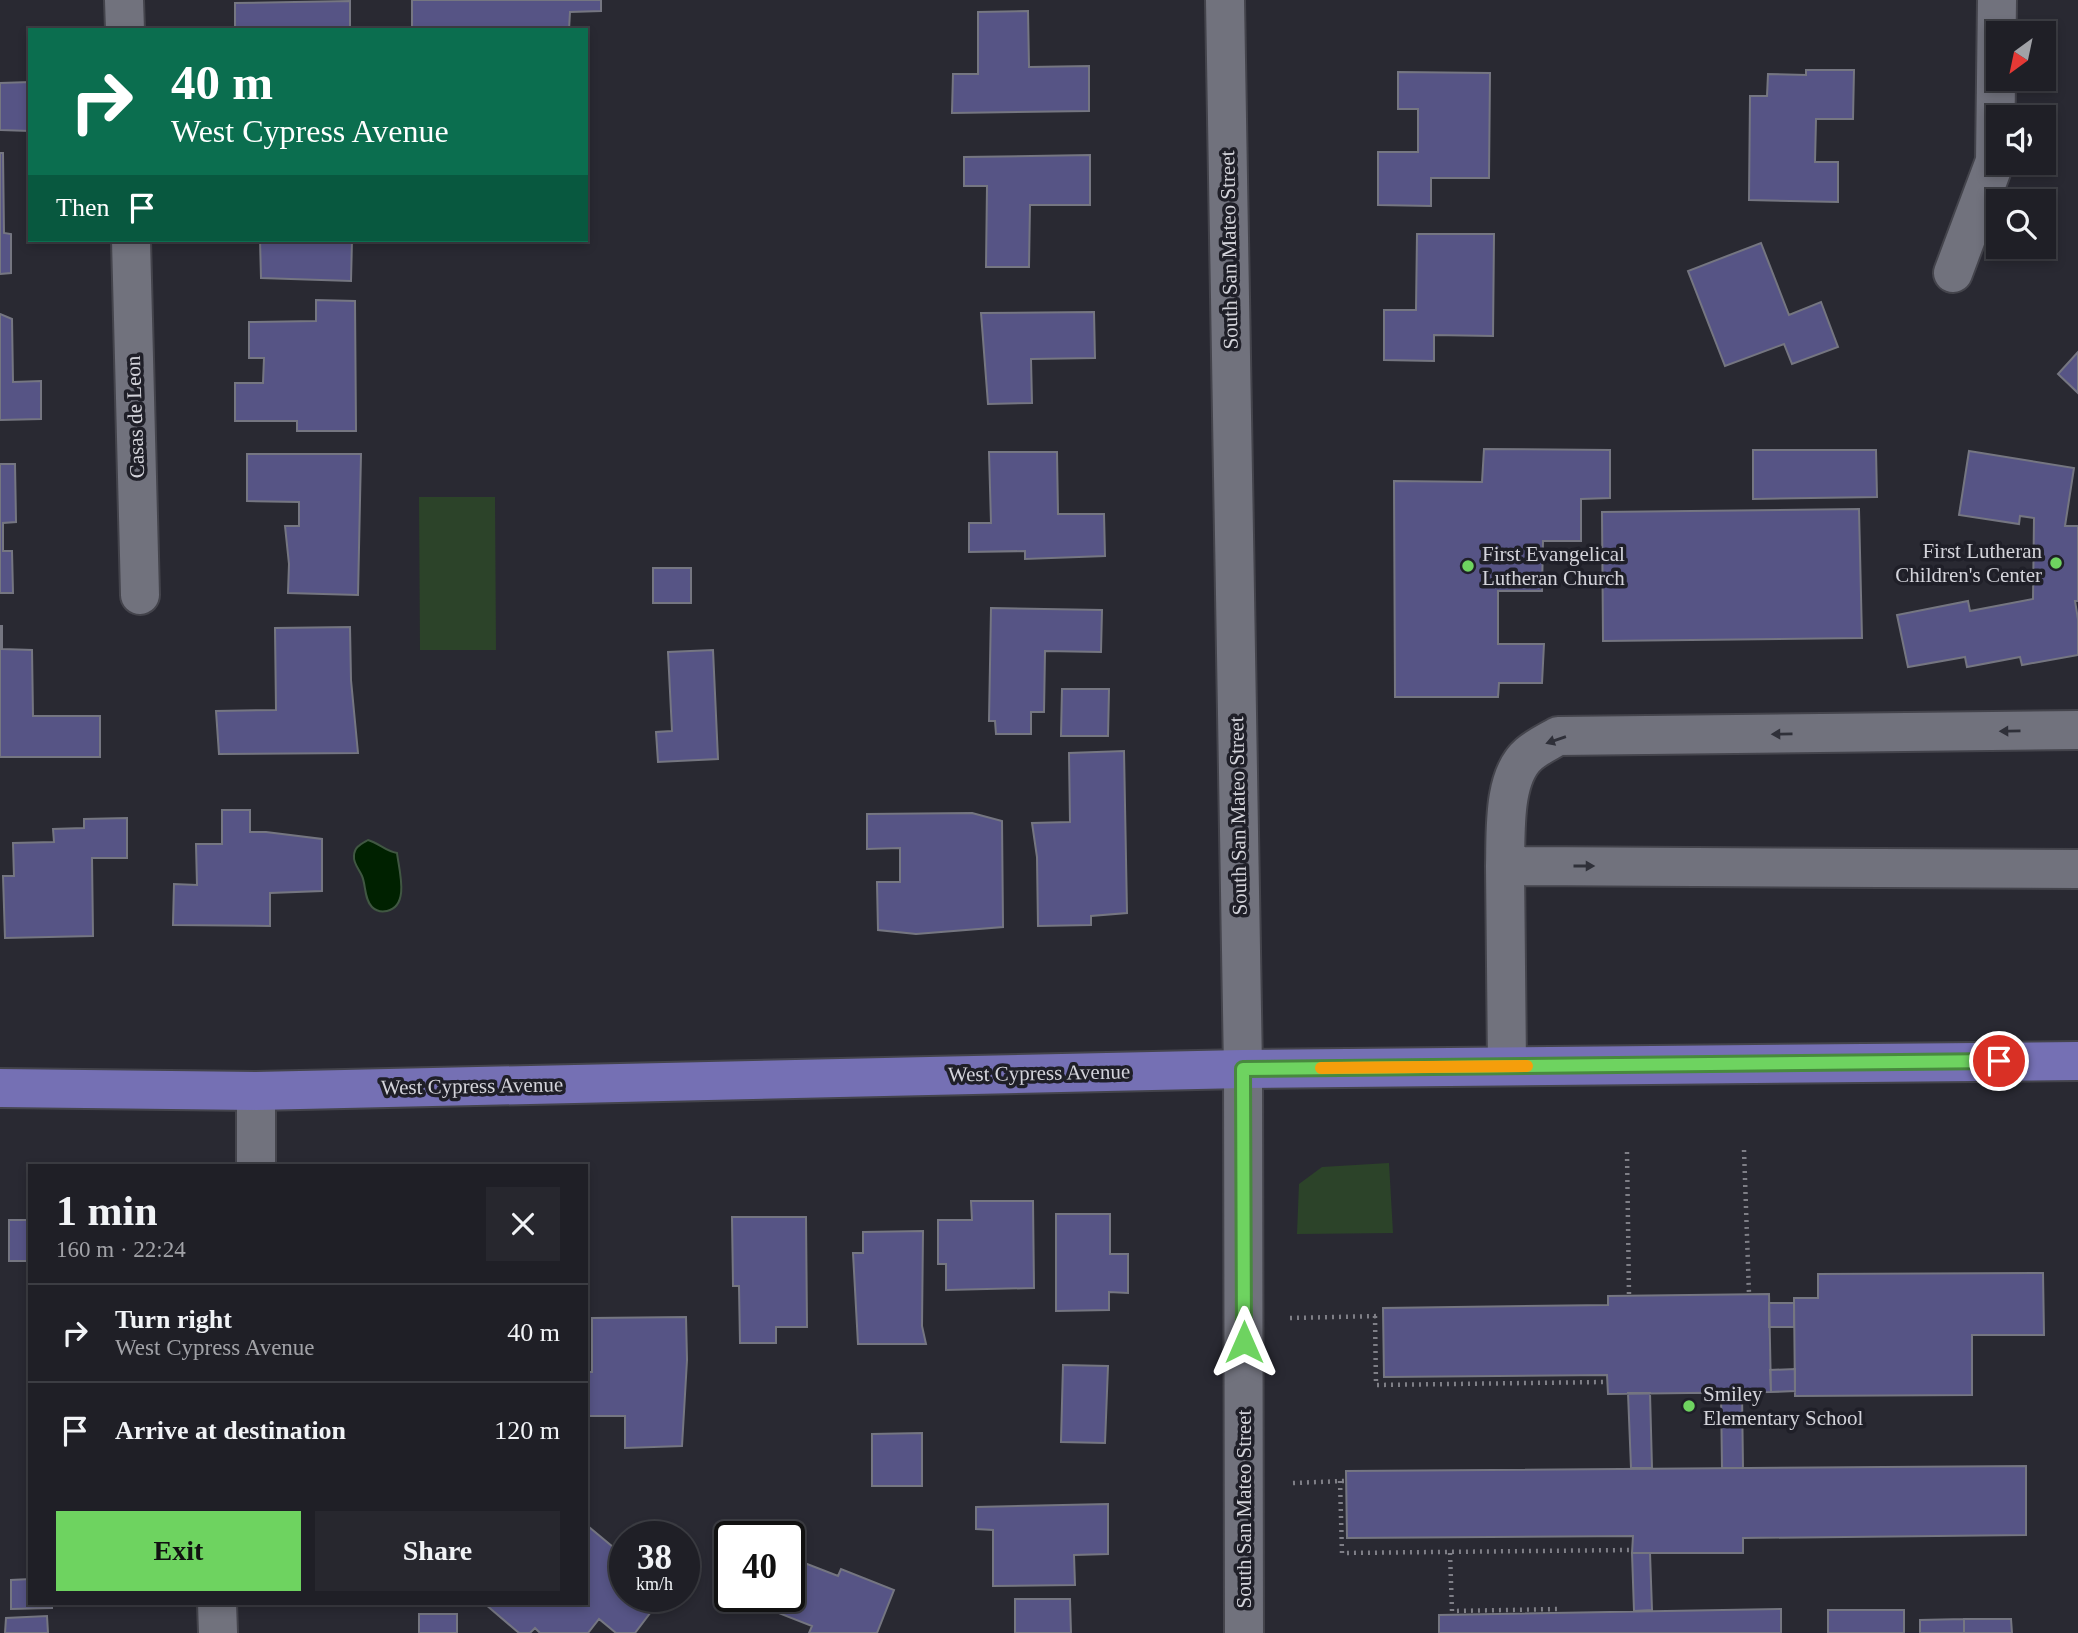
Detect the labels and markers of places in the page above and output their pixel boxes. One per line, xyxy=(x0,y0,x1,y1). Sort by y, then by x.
place label: First Lutheran Children's Center xyxy=(1895,539,2042,587)
place label: First Evangelical Lutheran Church xyxy=(1482,542,1625,590)
marker: First Lutheran Children's Center xyxy=(2048,555,2064,571)
marker: First Evangelical Lutheran Church xyxy=(1460,558,1476,574)
pin xyxy=(1969,1031,2029,1091)
place label: Smiley Elementary School xyxy=(1703,1382,1864,1430)
marker: Smiley Elementary School xyxy=(1681,1398,1697,1414)

